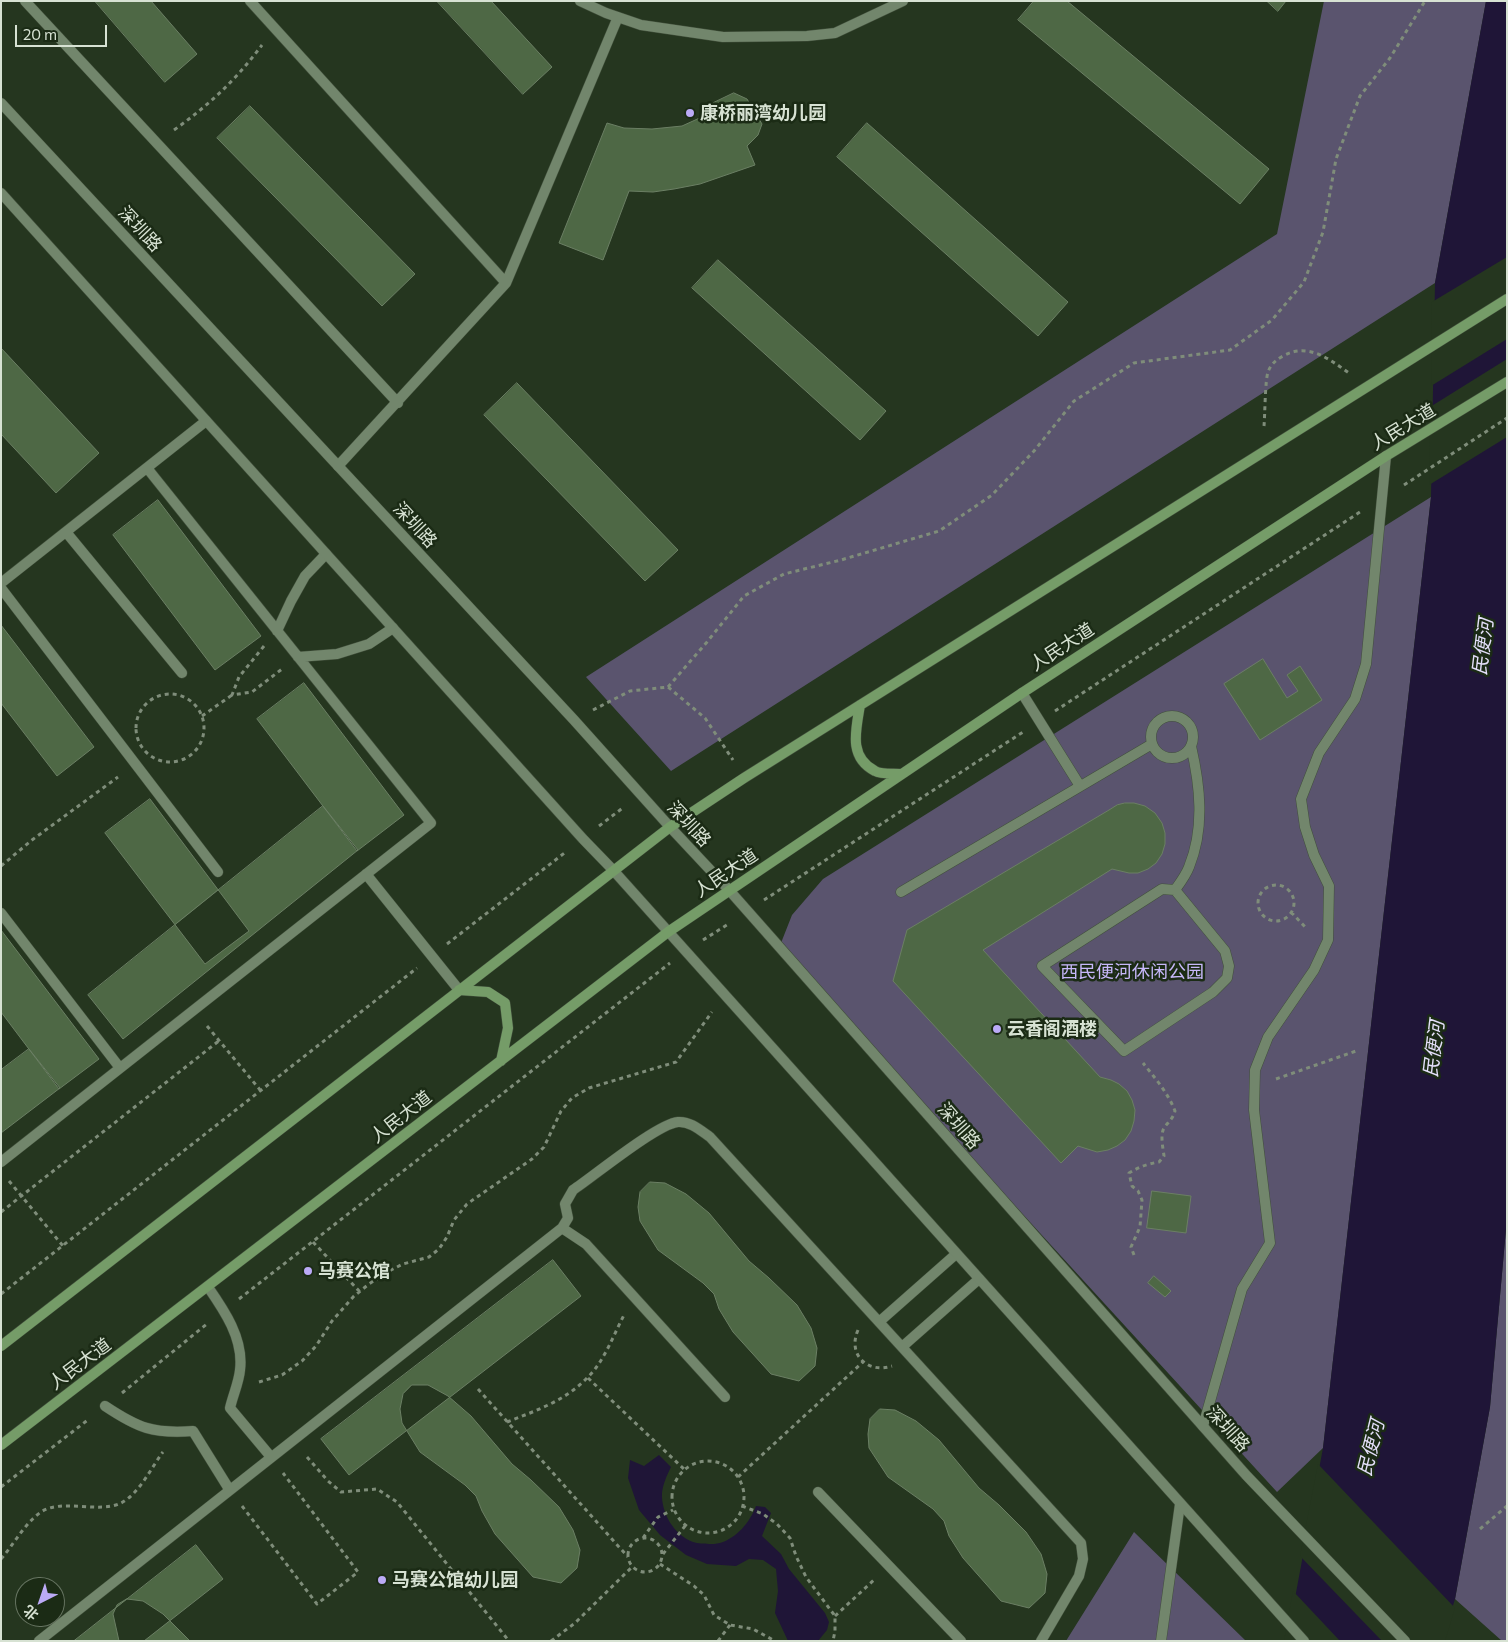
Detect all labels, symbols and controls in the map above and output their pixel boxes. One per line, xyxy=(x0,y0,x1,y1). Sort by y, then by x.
scale bar xyxy=(18,15,110,47)
text: 20 m xyxy=(23,25,57,43)
place label: 康桥丽湾幼儿园 xyxy=(700,102,826,124)
marker: 康桥丽湾幼儿园 xyxy=(684,107,696,119)
street label: 深圳路 xyxy=(114,202,166,256)
street label: 人民大道 xyxy=(1367,399,1439,455)
street label: 深圳路 xyxy=(389,498,441,552)
water label: 民便河 xyxy=(1468,617,1498,677)
street label: 人民大道 xyxy=(1026,618,1098,676)
street label: 深圳路 xyxy=(663,797,715,851)
street label: 人民大道 xyxy=(690,844,762,902)
park label: 西民便河休闲公园 xyxy=(1060,961,1204,983)
place label: 云香阁酒楼 xyxy=(1007,1018,1097,1040)
water label: 民便河 xyxy=(1419,1019,1449,1079)
marker: 云香阁酒楼 xyxy=(991,1023,1003,1035)
street label: 人民大道 xyxy=(366,1086,436,1148)
street label: 深圳路 xyxy=(933,1099,985,1153)
place label: 马赛公馆 xyxy=(318,1260,390,1282)
marker: 马赛公馆 xyxy=(302,1265,314,1277)
street label: 人民大道 xyxy=(45,1334,115,1394)
street label: 深圳路 xyxy=(1202,1402,1254,1456)
water label: 民便河 xyxy=(1353,1418,1389,1478)
place label: 马赛公馆幼儿园 xyxy=(392,1569,518,1591)
marker: 马赛公馆幼儿园 xyxy=(376,1574,388,1586)
north arrow xyxy=(15,1577,65,1627)
text: 北 xyxy=(20,1602,41,1624)

